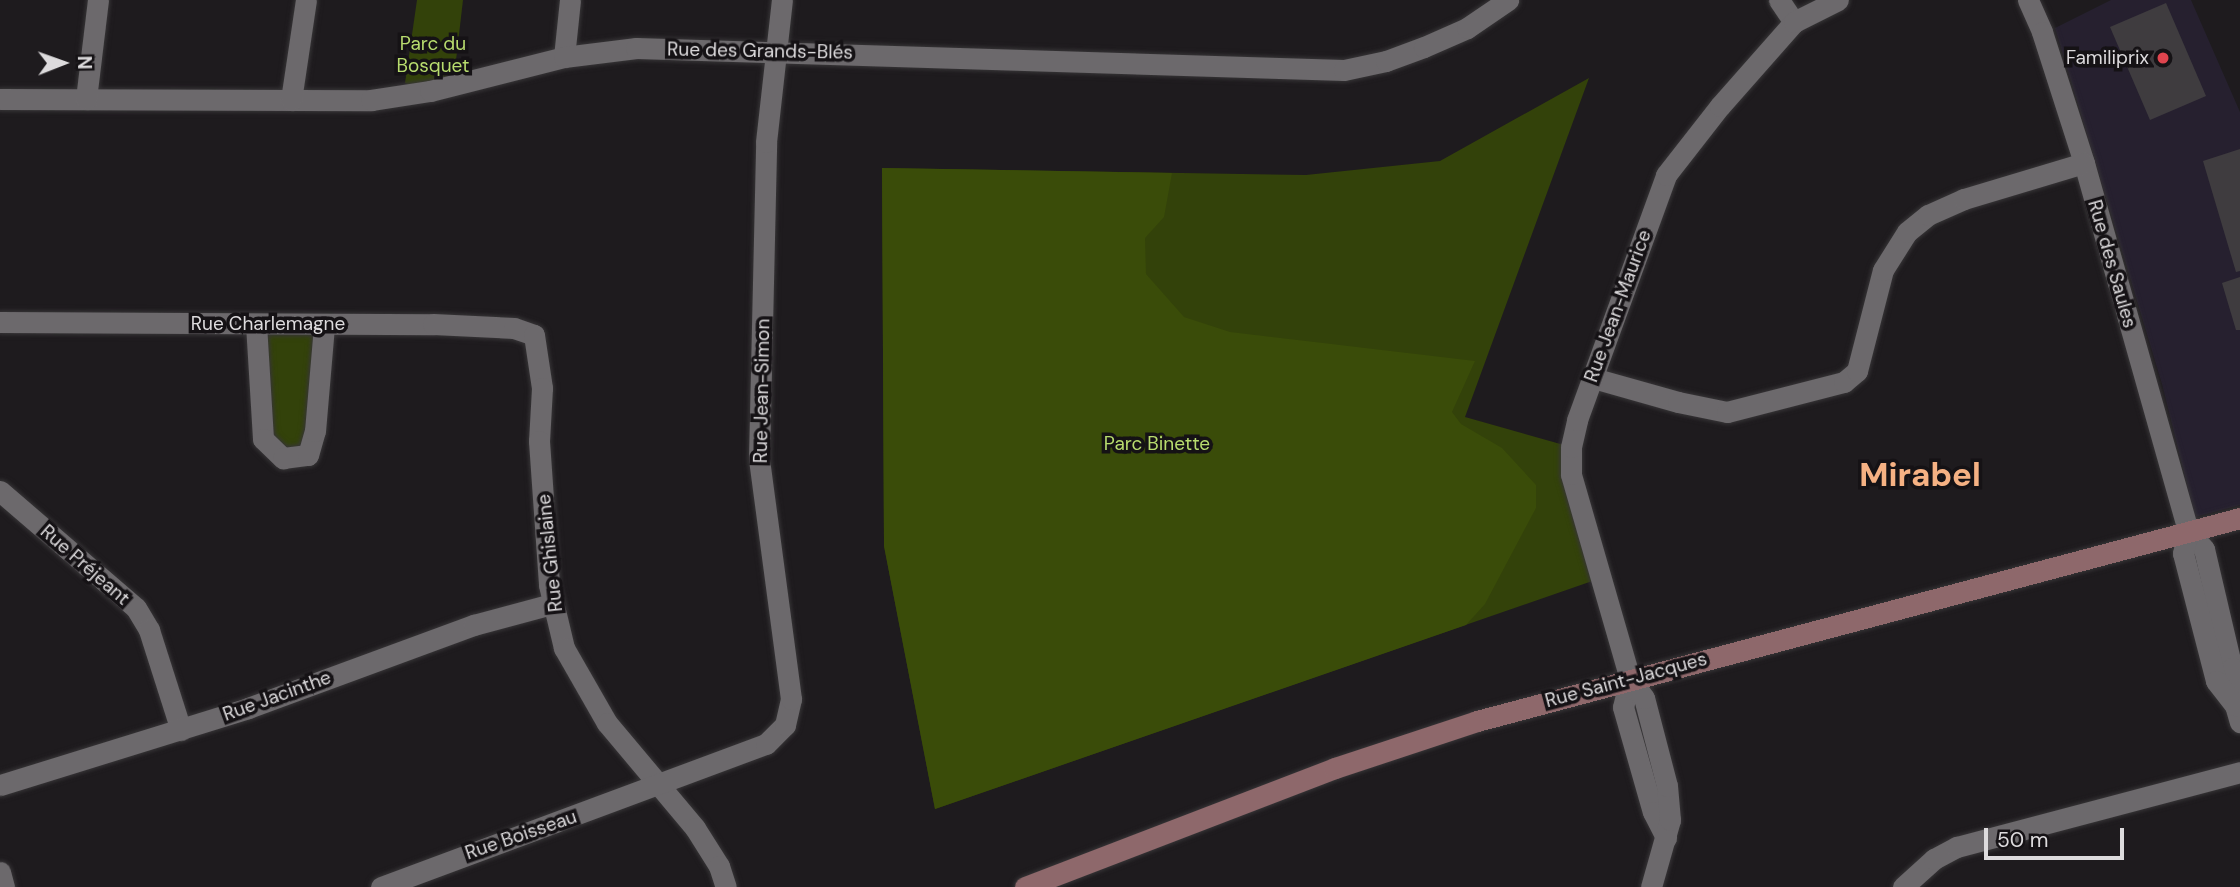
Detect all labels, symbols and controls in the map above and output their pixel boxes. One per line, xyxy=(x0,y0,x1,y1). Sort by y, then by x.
north arrow xyxy=(28,28,98,98)
park label: Parc du Bosquet xyxy=(397,33,469,77)
street label: Rue des Grands-Blés xyxy=(667,38,853,64)
place label: Familiprix xyxy=(2066,47,2149,69)
marker: Familiprix xyxy=(2155,50,2171,66)
text: N xyxy=(72,55,97,70)
street label: Rue des Saules xyxy=(2083,197,2141,331)
street label: Rue Jean-Maurice xyxy=(1580,227,1656,385)
street label: Rue Charlemagne xyxy=(191,313,345,335)
street label: Rue Jean-Simon xyxy=(749,319,775,463)
park label: Parc Binette xyxy=(1104,433,1210,455)
district label: Mirabel xyxy=(1859,455,1981,495)
street label: Rue Ghislaine xyxy=(532,493,568,613)
street label: Rue Préjeant xyxy=(36,520,134,610)
street label: Rue Saint-Jacques xyxy=(1543,647,1709,713)
street label: Rue Jacinthe xyxy=(220,666,334,726)
street label: Rue Boisseau xyxy=(462,805,580,865)
scale bar xyxy=(1988,814,2128,858)
text: 50 m xyxy=(1997,826,2048,854)

